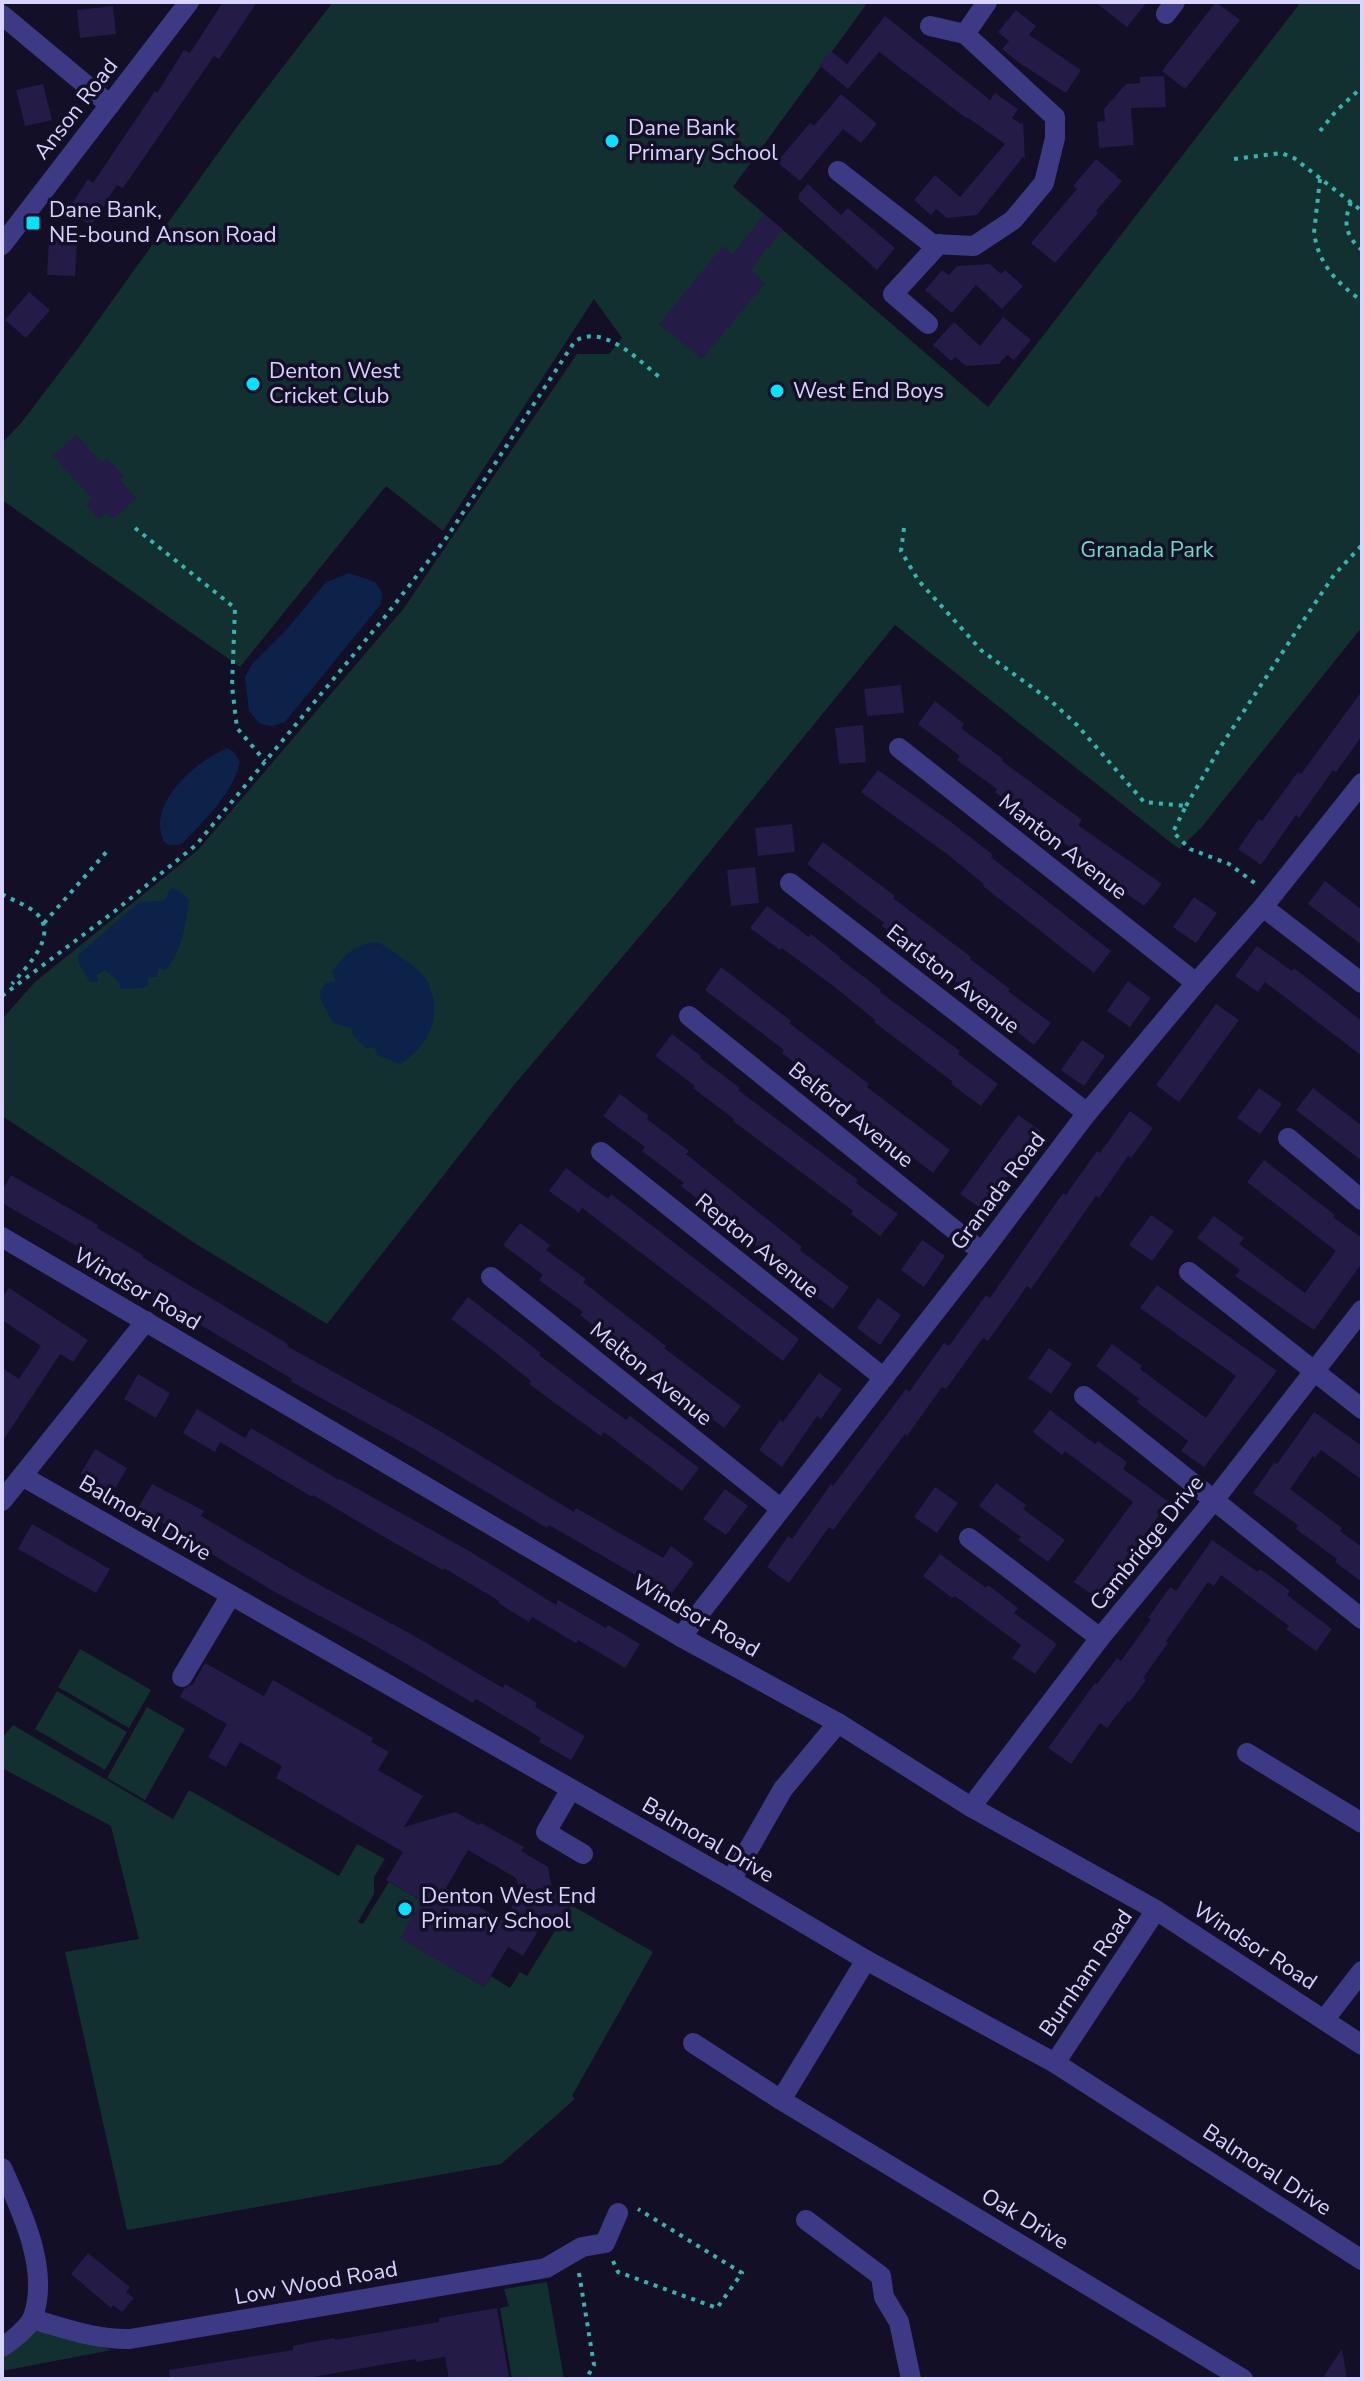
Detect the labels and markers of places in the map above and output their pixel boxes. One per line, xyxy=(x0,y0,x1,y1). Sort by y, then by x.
place label: Dane Bank Primary School xyxy=(628,113,778,168)
marker: Dane Bank Primary School xyxy=(603,132,621,150)
place label: Dane Bank, NE-bound Anson Road xyxy=(49,195,277,250)
marker: Dane Bank, NE-bound Anson Road xyxy=(24,214,42,232)
place label: Denton West Cricket Club xyxy=(269,356,401,411)
marker: Denton West Cricket Club xyxy=(244,375,262,393)
place label: West End Boys xyxy=(793,376,944,406)
marker: West End Boys xyxy=(768,382,786,400)
place label: Denton West End Primary School xyxy=(421,1881,596,1936)
marker: Denton West End Primary School xyxy=(396,1900,414,1918)

